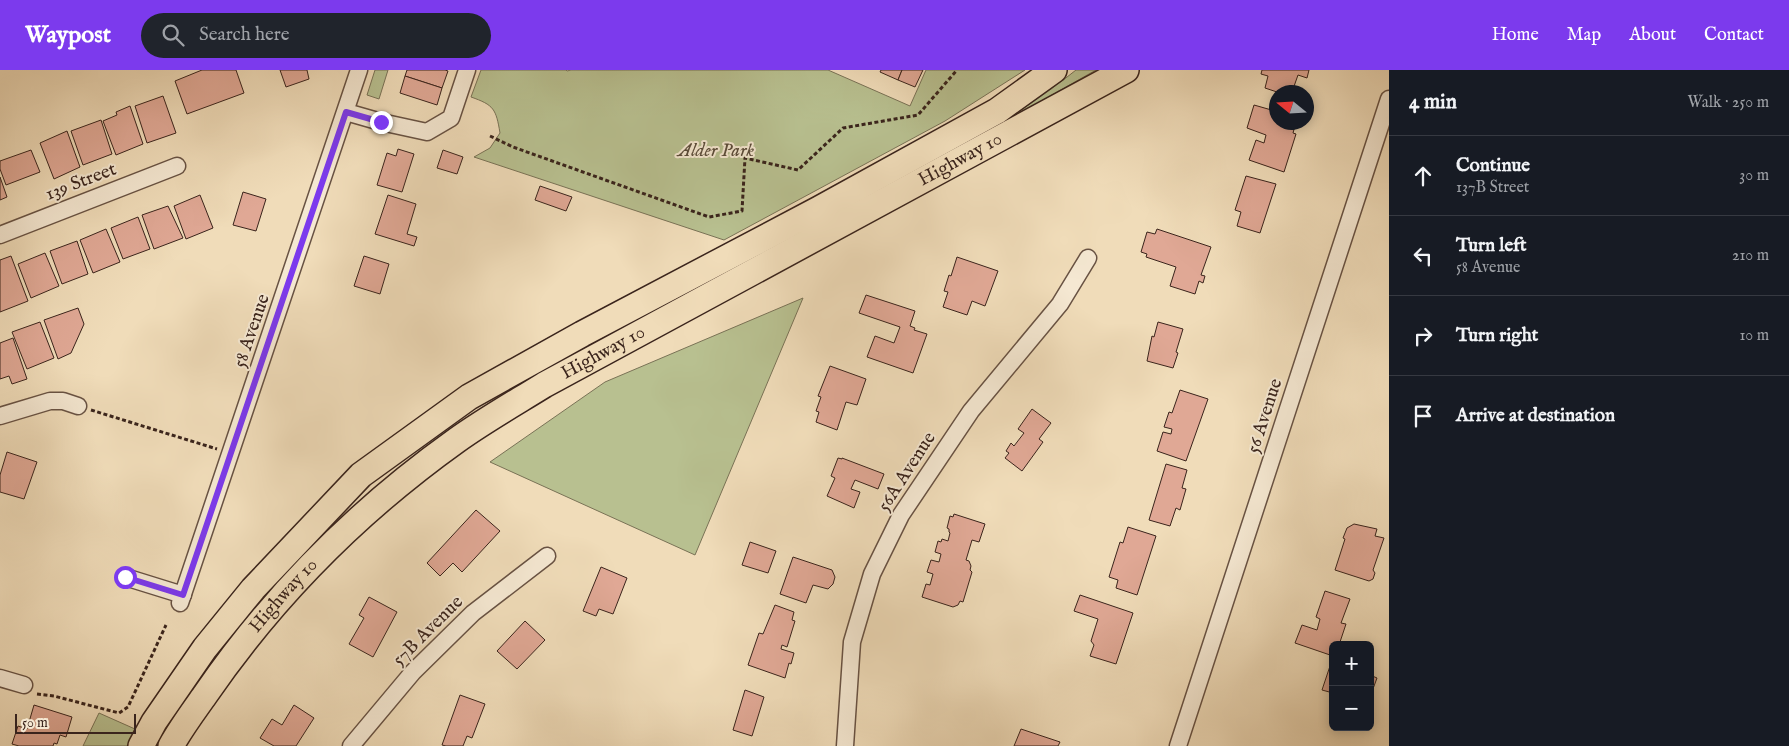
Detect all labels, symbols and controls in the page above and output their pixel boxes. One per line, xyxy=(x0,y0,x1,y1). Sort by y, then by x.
search box xyxy=(141,13,491,58)
text: Waypost xyxy=(25,20,111,51)
icon: search xyxy=(159,21,187,49)
text: Search here xyxy=(199,23,290,47)
text: Home xyxy=(1492,24,1539,47)
text: Map xyxy=(1567,24,1601,47)
text: About xyxy=(1629,24,1676,47)
text: Contact xyxy=(1704,24,1764,47)
north arrow xyxy=(1269,85,1314,130)
text: 4 min xyxy=(1409,89,1457,116)
text: Walk · 250 m xyxy=(1687,93,1769,113)
route end xyxy=(370,111,393,134)
street label: Highway 10 xyxy=(914,127,1006,192)
park label: Alder Park xyxy=(676,139,754,163)
text: Continue xyxy=(1456,154,1530,178)
street label: 139 Street xyxy=(42,157,120,206)
icon: ahead xyxy=(1409,162,1437,190)
text: 30 m xyxy=(1739,166,1769,186)
text: 137B Street xyxy=(1456,178,1529,198)
text: Turn left xyxy=(1456,234,1527,258)
icon: left xyxy=(1409,242,1437,270)
text: 210 m xyxy=(1732,246,1769,266)
text: 58 Avenue xyxy=(1456,258,1520,278)
street label: 58 Avenue xyxy=(228,291,276,371)
street label: Highway 10 xyxy=(557,320,649,385)
icon: right xyxy=(1409,322,1437,350)
text: Turn right xyxy=(1456,324,1538,348)
text: 10 m xyxy=(1739,326,1769,346)
street label: 56 Avenue xyxy=(1242,375,1288,456)
icon: arrive xyxy=(1409,402,1437,430)
text: Arrive at destination xyxy=(1456,404,1615,428)
street label: 56A Avenue xyxy=(872,428,942,516)
street label: Highway 10 xyxy=(244,554,323,638)
route start xyxy=(114,566,137,589)
street label: 57B Avenue xyxy=(388,590,469,671)
map controls xyxy=(1329,641,1374,731)
button: + xyxy=(1329,641,1374,686)
button: − xyxy=(1329,686,1374,731)
scale bar xyxy=(15,711,136,734)
text: 50 m xyxy=(22,714,48,732)

